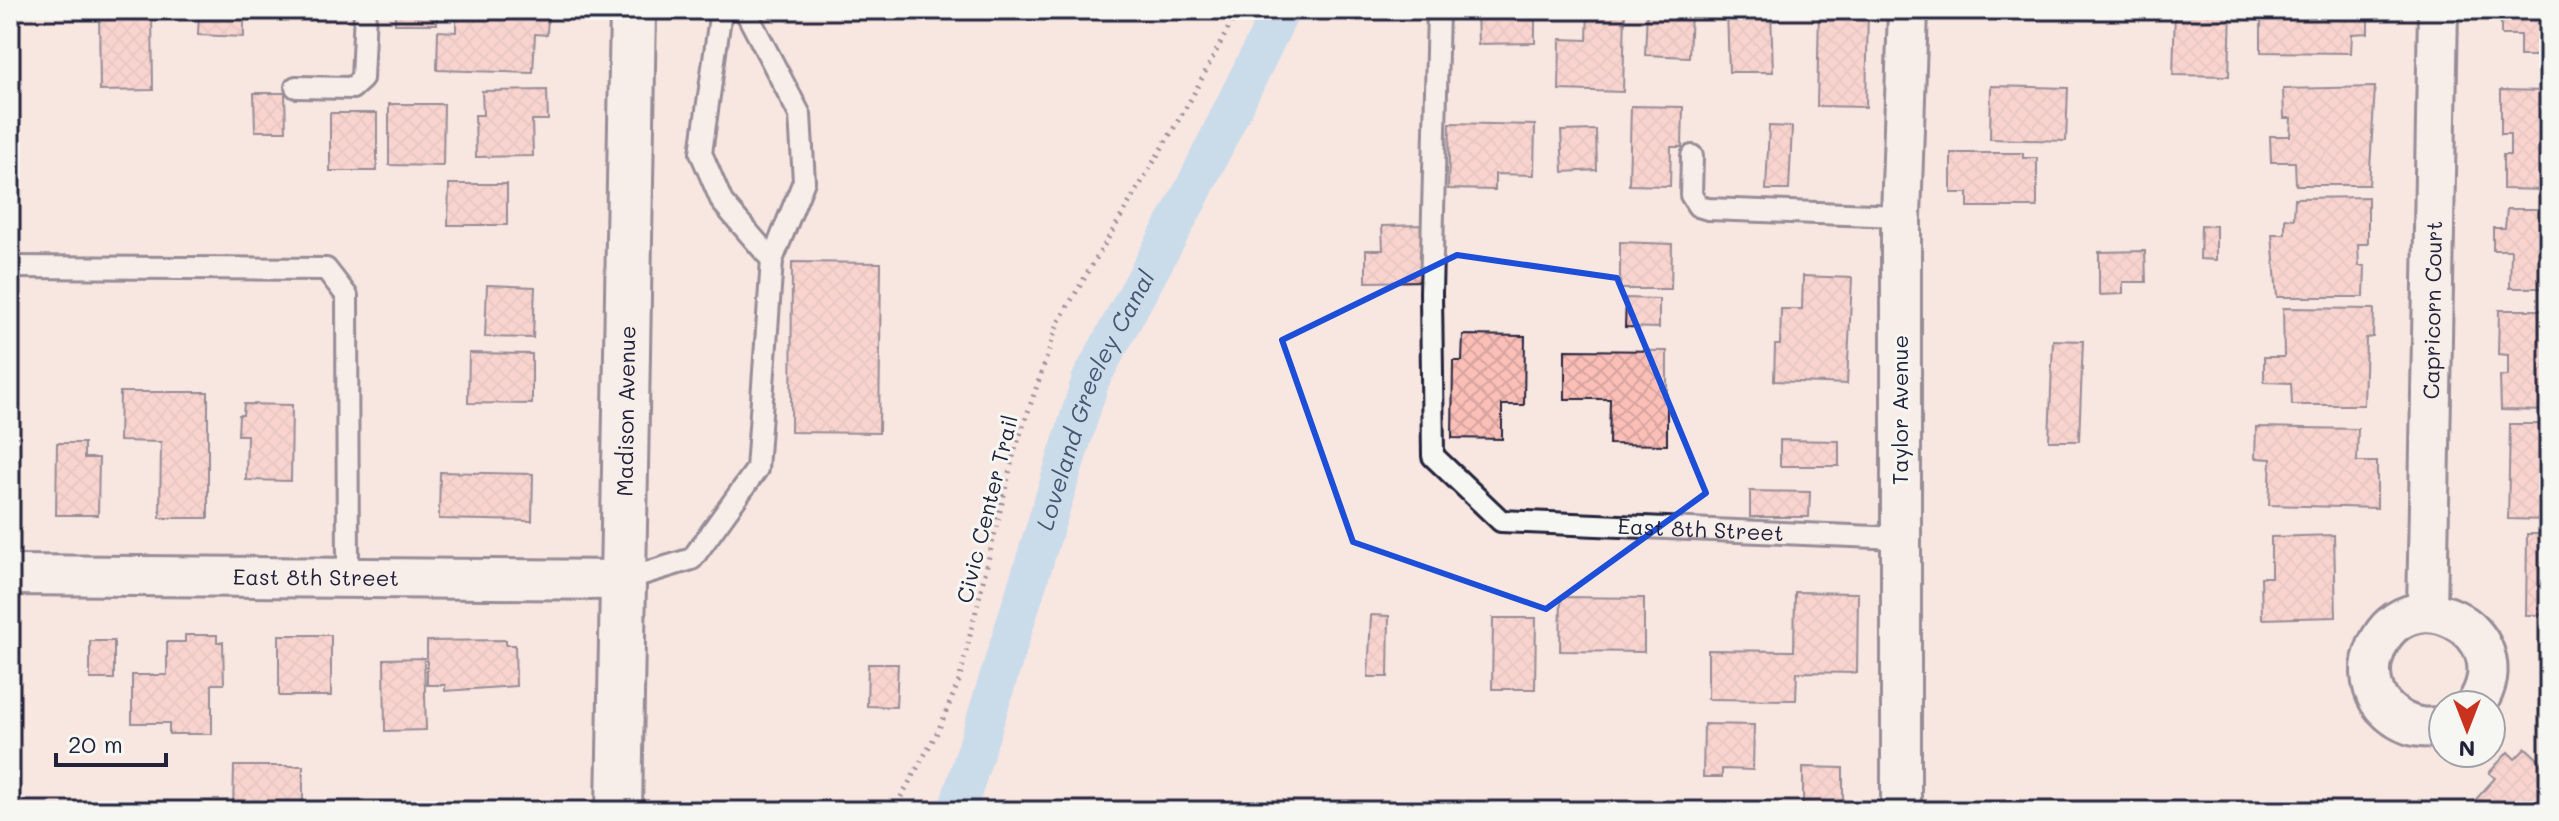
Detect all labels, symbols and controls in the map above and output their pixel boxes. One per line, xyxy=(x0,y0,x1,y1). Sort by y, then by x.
street label: Capricorn Court xyxy=(2416,220,2448,400)
water label: Loveland Greeley Canal xyxy=(1028,264,1161,534)
street label: Madison Avenue xyxy=(609,325,641,497)
street label: Taylor Avenue xyxy=(1885,335,1914,485)
street label: Civic Center Trail xyxy=(949,412,1024,606)
street label: East 8th Street xyxy=(1617,511,1784,547)
street label: East 8th Street xyxy=(233,562,399,592)
north arrow xyxy=(2427,689,2507,769)
scale bar xyxy=(56,717,166,767)
text: 20 m xyxy=(68,728,123,759)
text: N xyxy=(2459,735,2475,764)

